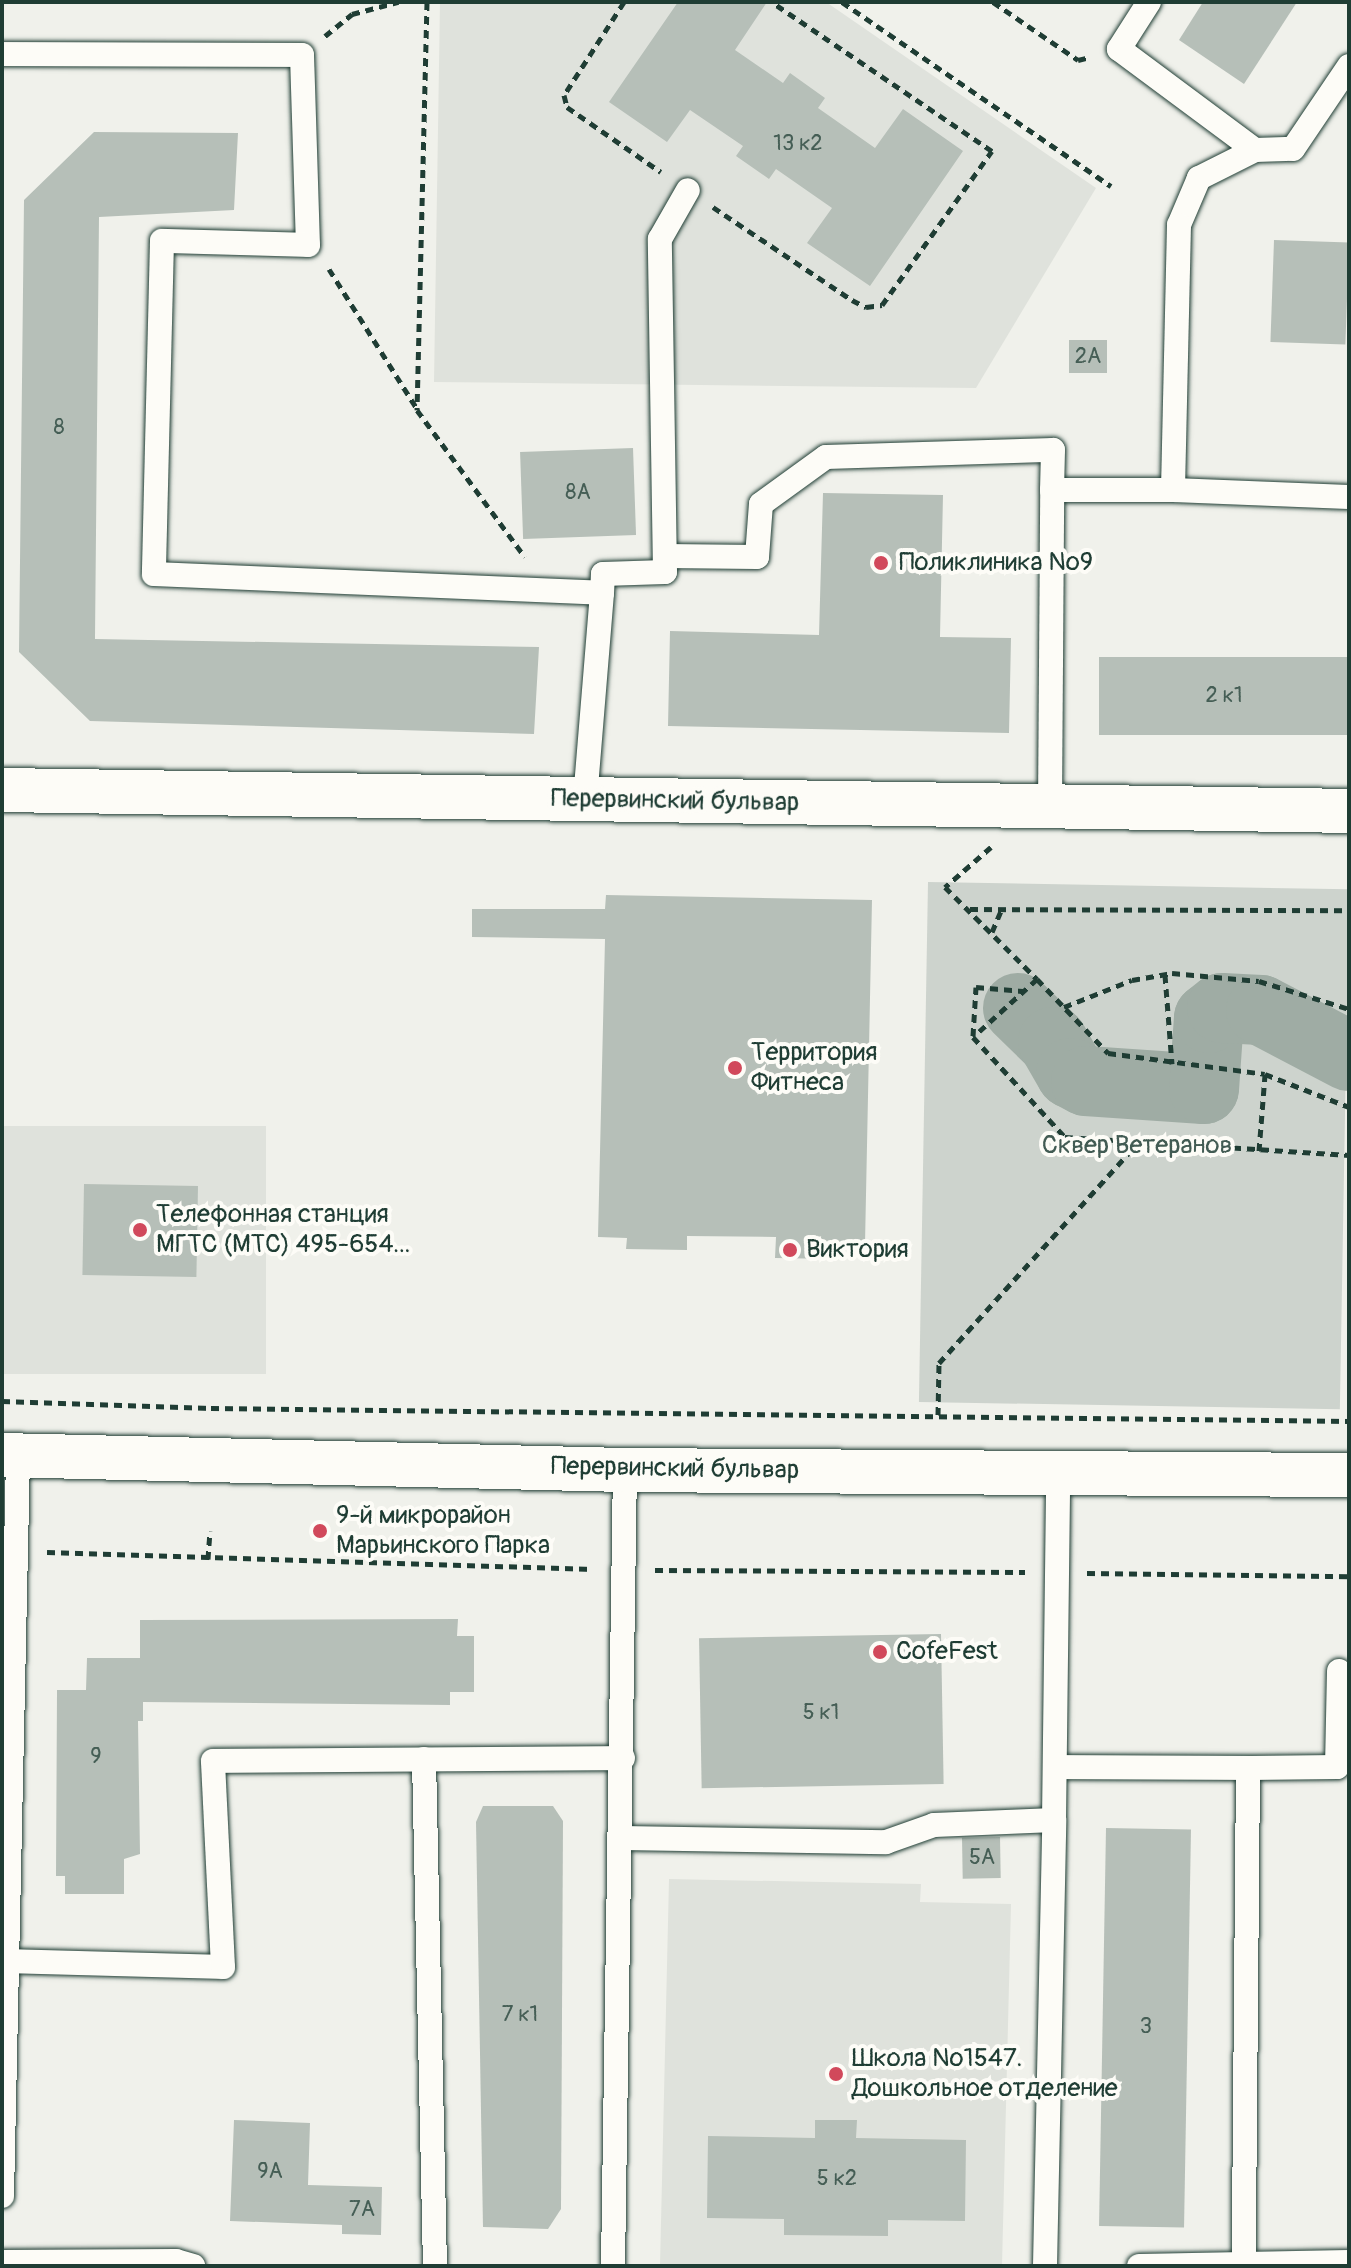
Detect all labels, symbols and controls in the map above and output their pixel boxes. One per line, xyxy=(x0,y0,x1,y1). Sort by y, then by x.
house number: 13 к2 xyxy=(773,131,823,157)
house number: 2А xyxy=(1075,344,1101,370)
house number: 8 xyxy=(53,415,65,441)
house number: 8А xyxy=(565,480,591,506)
place label: Поликлиника №9 xyxy=(899,547,1093,579)
marker: Поликлиника №9 xyxy=(870,552,892,574)
house number: 2 к1 xyxy=(1205,683,1243,709)
street label: Перервинский бульвар xyxy=(551,783,799,819)
place label: Территория Фитнеса xyxy=(751,1037,877,1098)
marker: Территория Фитнеса xyxy=(726,1059,744,1077)
park label: Сквер Ветеранов xyxy=(1042,1130,1232,1162)
place label: Телефонная станция МГТС (МТС) 495-654... xyxy=(156,1199,411,1260)
marker: Телефонная станция МГТС (МТС) 495-654... xyxy=(131,1221,149,1239)
place label: Виктория xyxy=(806,1234,909,1266)
marker: Виктория xyxy=(781,1241,799,1259)
street label: Перервинский бульвар xyxy=(551,1451,799,1487)
place label: 9-й микрорайон Марьинского Парка xyxy=(336,1500,550,1562)
marker: 9-й микрорайон Марьинского Парка xyxy=(311,1522,329,1540)
place label: CofeFest xyxy=(896,1636,998,1668)
marker: CofeFest xyxy=(871,1643,889,1661)
house number: 5 к1 xyxy=(803,1700,839,1726)
house number: 9 xyxy=(90,1744,102,1770)
house number: 5А xyxy=(969,1845,995,1871)
house number: 7 к1 xyxy=(502,2002,538,2028)
house number: 3 xyxy=(1140,2014,1152,2040)
place label: Школа №1547. Дошкольное отделение xyxy=(852,2043,1118,2104)
marker: Школа №1547. Дошкольное отделение xyxy=(827,2065,845,2083)
house number: 9А xyxy=(257,2159,283,2185)
house number: 5 к2 xyxy=(817,2166,857,2192)
house number: 7А xyxy=(349,2197,375,2223)

